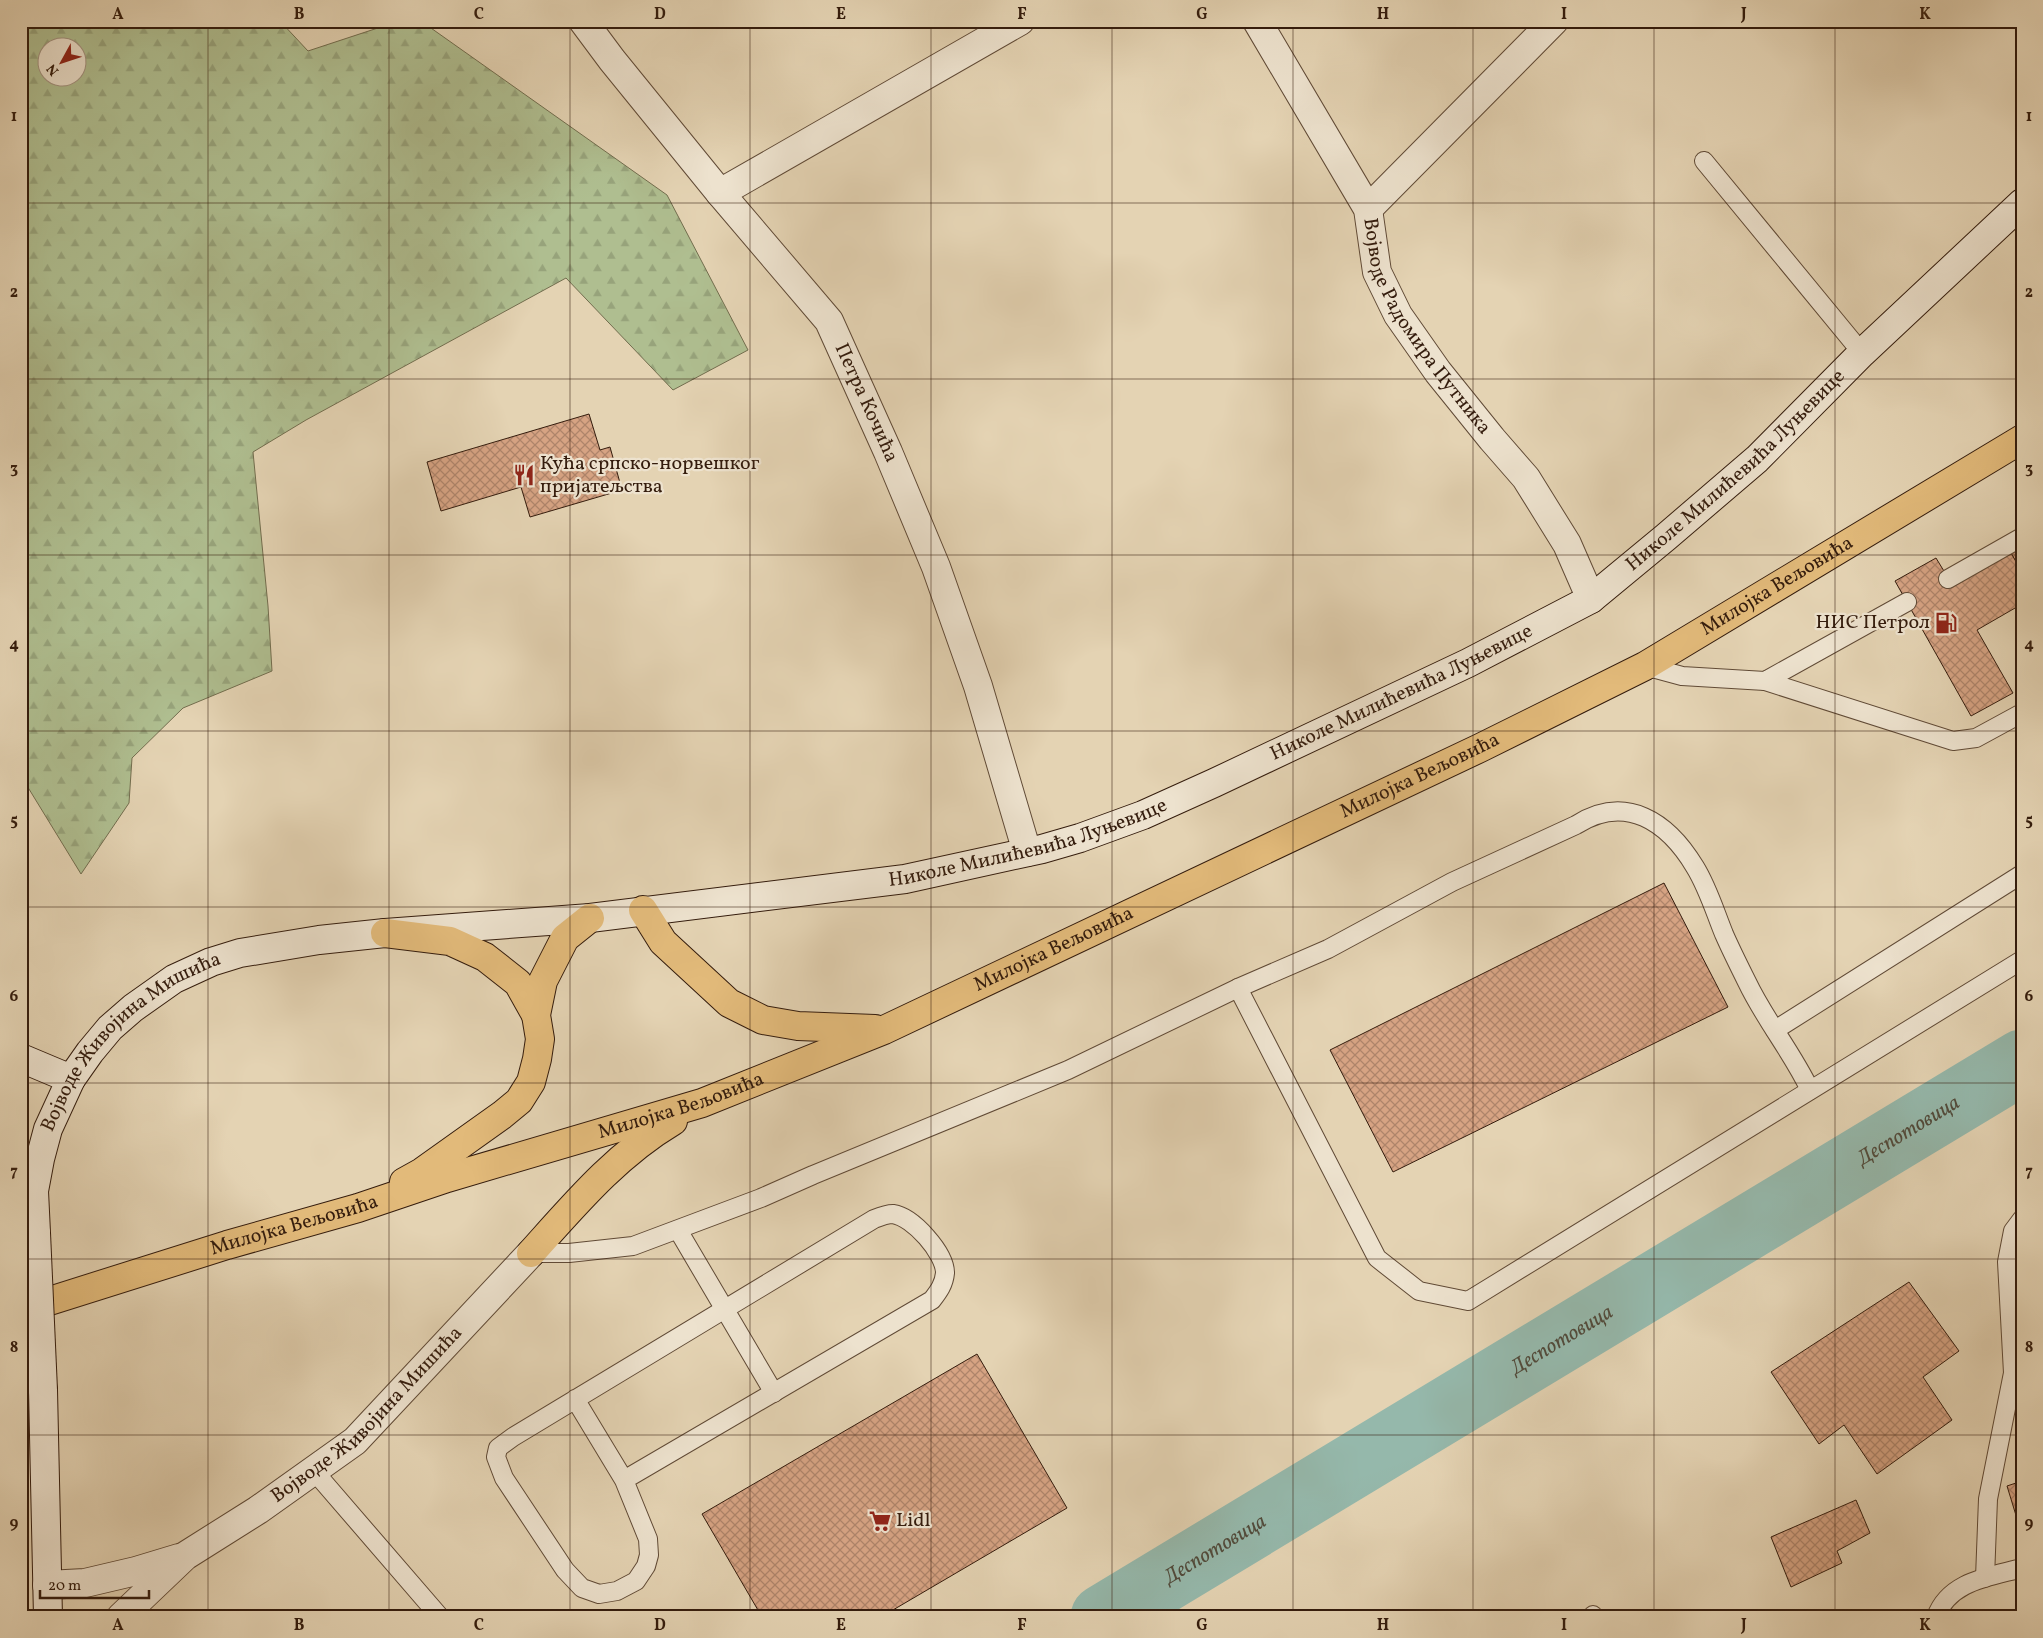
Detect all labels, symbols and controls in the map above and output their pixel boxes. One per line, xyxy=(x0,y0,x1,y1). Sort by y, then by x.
text: A xyxy=(112,4,124,26)
text: B xyxy=(294,4,305,26)
text: C xyxy=(474,4,484,26)
text: D xyxy=(654,4,666,26)
text: E xyxy=(836,4,846,26)
text: F xyxy=(1017,4,1027,26)
text: G xyxy=(1196,4,1208,26)
text: H xyxy=(1377,4,1389,26)
text: I xyxy=(1561,4,1567,26)
text: J xyxy=(1740,4,1747,26)
text: K xyxy=(1919,4,1931,26)
north arrow xyxy=(38,38,88,88)
text: N xyxy=(43,59,64,79)
text: 1 xyxy=(11,106,17,128)
text: 1 xyxy=(2026,106,2032,128)
street label: Војводе Радомира Путника xyxy=(1355,216,1497,441)
text: 2 xyxy=(10,282,18,304)
text: 2 xyxy=(2025,282,2033,304)
street label: Петра Кочића xyxy=(827,339,905,467)
street label: Николе Милићевића Луњевице xyxy=(1620,363,1852,578)
place label: Кућа српско-норвешког пријатељства xyxy=(540,450,760,501)
text: 3 xyxy=(10,458,18,480)
text: 3 xyxy=(2025,458,2033,480)
restaurant icon: Кућа српско-норвешког пријатељства xyxy=(511,462,537,488)
street label: Милојка Вељовића xyxy=(1696,530,1859,643)
place label: НИС Петрол xyxy=(1816,609,1930,637)
fuel station icon: НИС Петрол xyxy=(1933,610,1959,636)
street label: Николе Милићевића Луњевице xyxy=(1266,618,1538,768)
text: 4 xyxy=(9,634,19,656)
text: 4 xyxy=(2024,634,2034,656)
street label: Милојка Вељовића xyxy=(1336,726,1505,826)
street label: Николе Милићевића Луњевице xyxy=(887,792,1172,895)
text: 5 xyxy=(10,810,18,832)
text: 5 xyxy=(2025,810,2033,832)
street label: Милојка Вељовића xyxy=(970,900,1138,999)
street label: Војводе Живојина Мишића xyxy=(35,946,225,1137)
text: 6 xyxy=(10,986,19,1008)
text: 6 xyxy=(2025,986,2034,1008)
street label: Милојка Вељовића xyxy=(595,1065,768,1147)
water label: Деспотовица xyxy=(1850,1088,1965,1174)
text: 7 xyxy=(10,1161,18,1183)
text: 7 xyxy=(2025,1161,2033,1183)
street label: Милојка Вељовића xyxy=(207,1188,382,1263)
water label: Деспотовица xyxy=(1503,1298,1619,1383)
street label: Војводе Живојина Мишића xyxy=(265,1320,469,1510)
text: 8 xyxy=(10,1337,18,1359)
text: 8 xyxy=(2025,1337,2033,1359)
place label: Lidl xyxy=(896,1507,931,1535)
water label: Деспотовица xyxy=(1157,1507,1272,1593)
supermarket icon: Lidl xyxy=(867,1508,893,1534)
text: 9 xyxy=(10,1513,19,1535)
text: 9 xyxy=(2025,1513,2034,1535)
scale bar xyxy=(40,1568,149,1600)
text: 20 m xyxy=(48,1576,81,1597)
text: A xyxy=(112,1615,124,1637)
text: B xyxy=(294,1615,305,1637)
text: C xyxy=(474,1615,484,1637)
text: D xyxy=(654,1615,666,1637)
text: E xyxy=(836,1615,846,1637)
text: F xyxy=(1017,1615,1027,1637)
text: G xyxy=(1196,1615,1208,1637)
text: H xyxy=(1377,1615,1389,1637)
text: I xyxy=(1561,1615,1567,1637)
text: J xyxy=(1740,1615,1747,1637)
text: K xyxy=(1919,1615,1931,1637)

